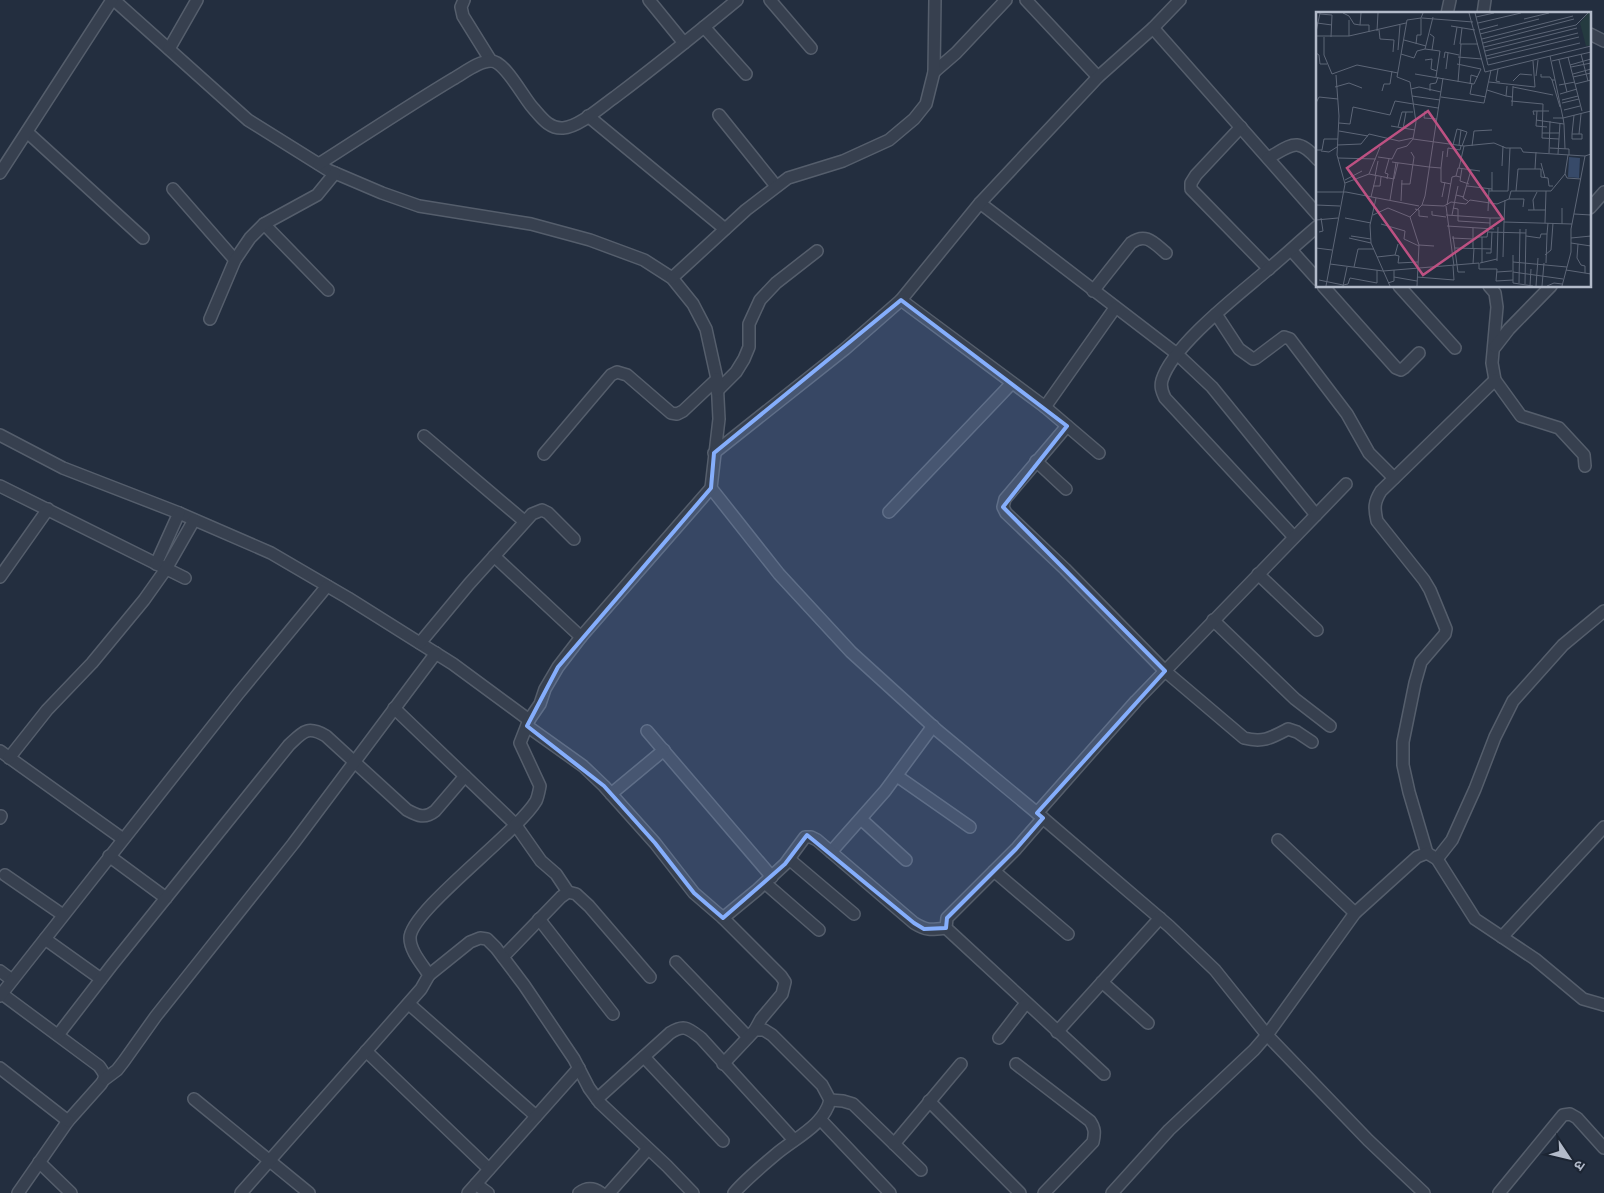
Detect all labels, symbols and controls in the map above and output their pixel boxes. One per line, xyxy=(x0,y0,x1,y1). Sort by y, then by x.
inset map xyxy=(1316,12,1592,288)
north arrow xyxy=(1544,1133,1594,1183)
text: उ xyxy=(1570,1158,1589,1174)

